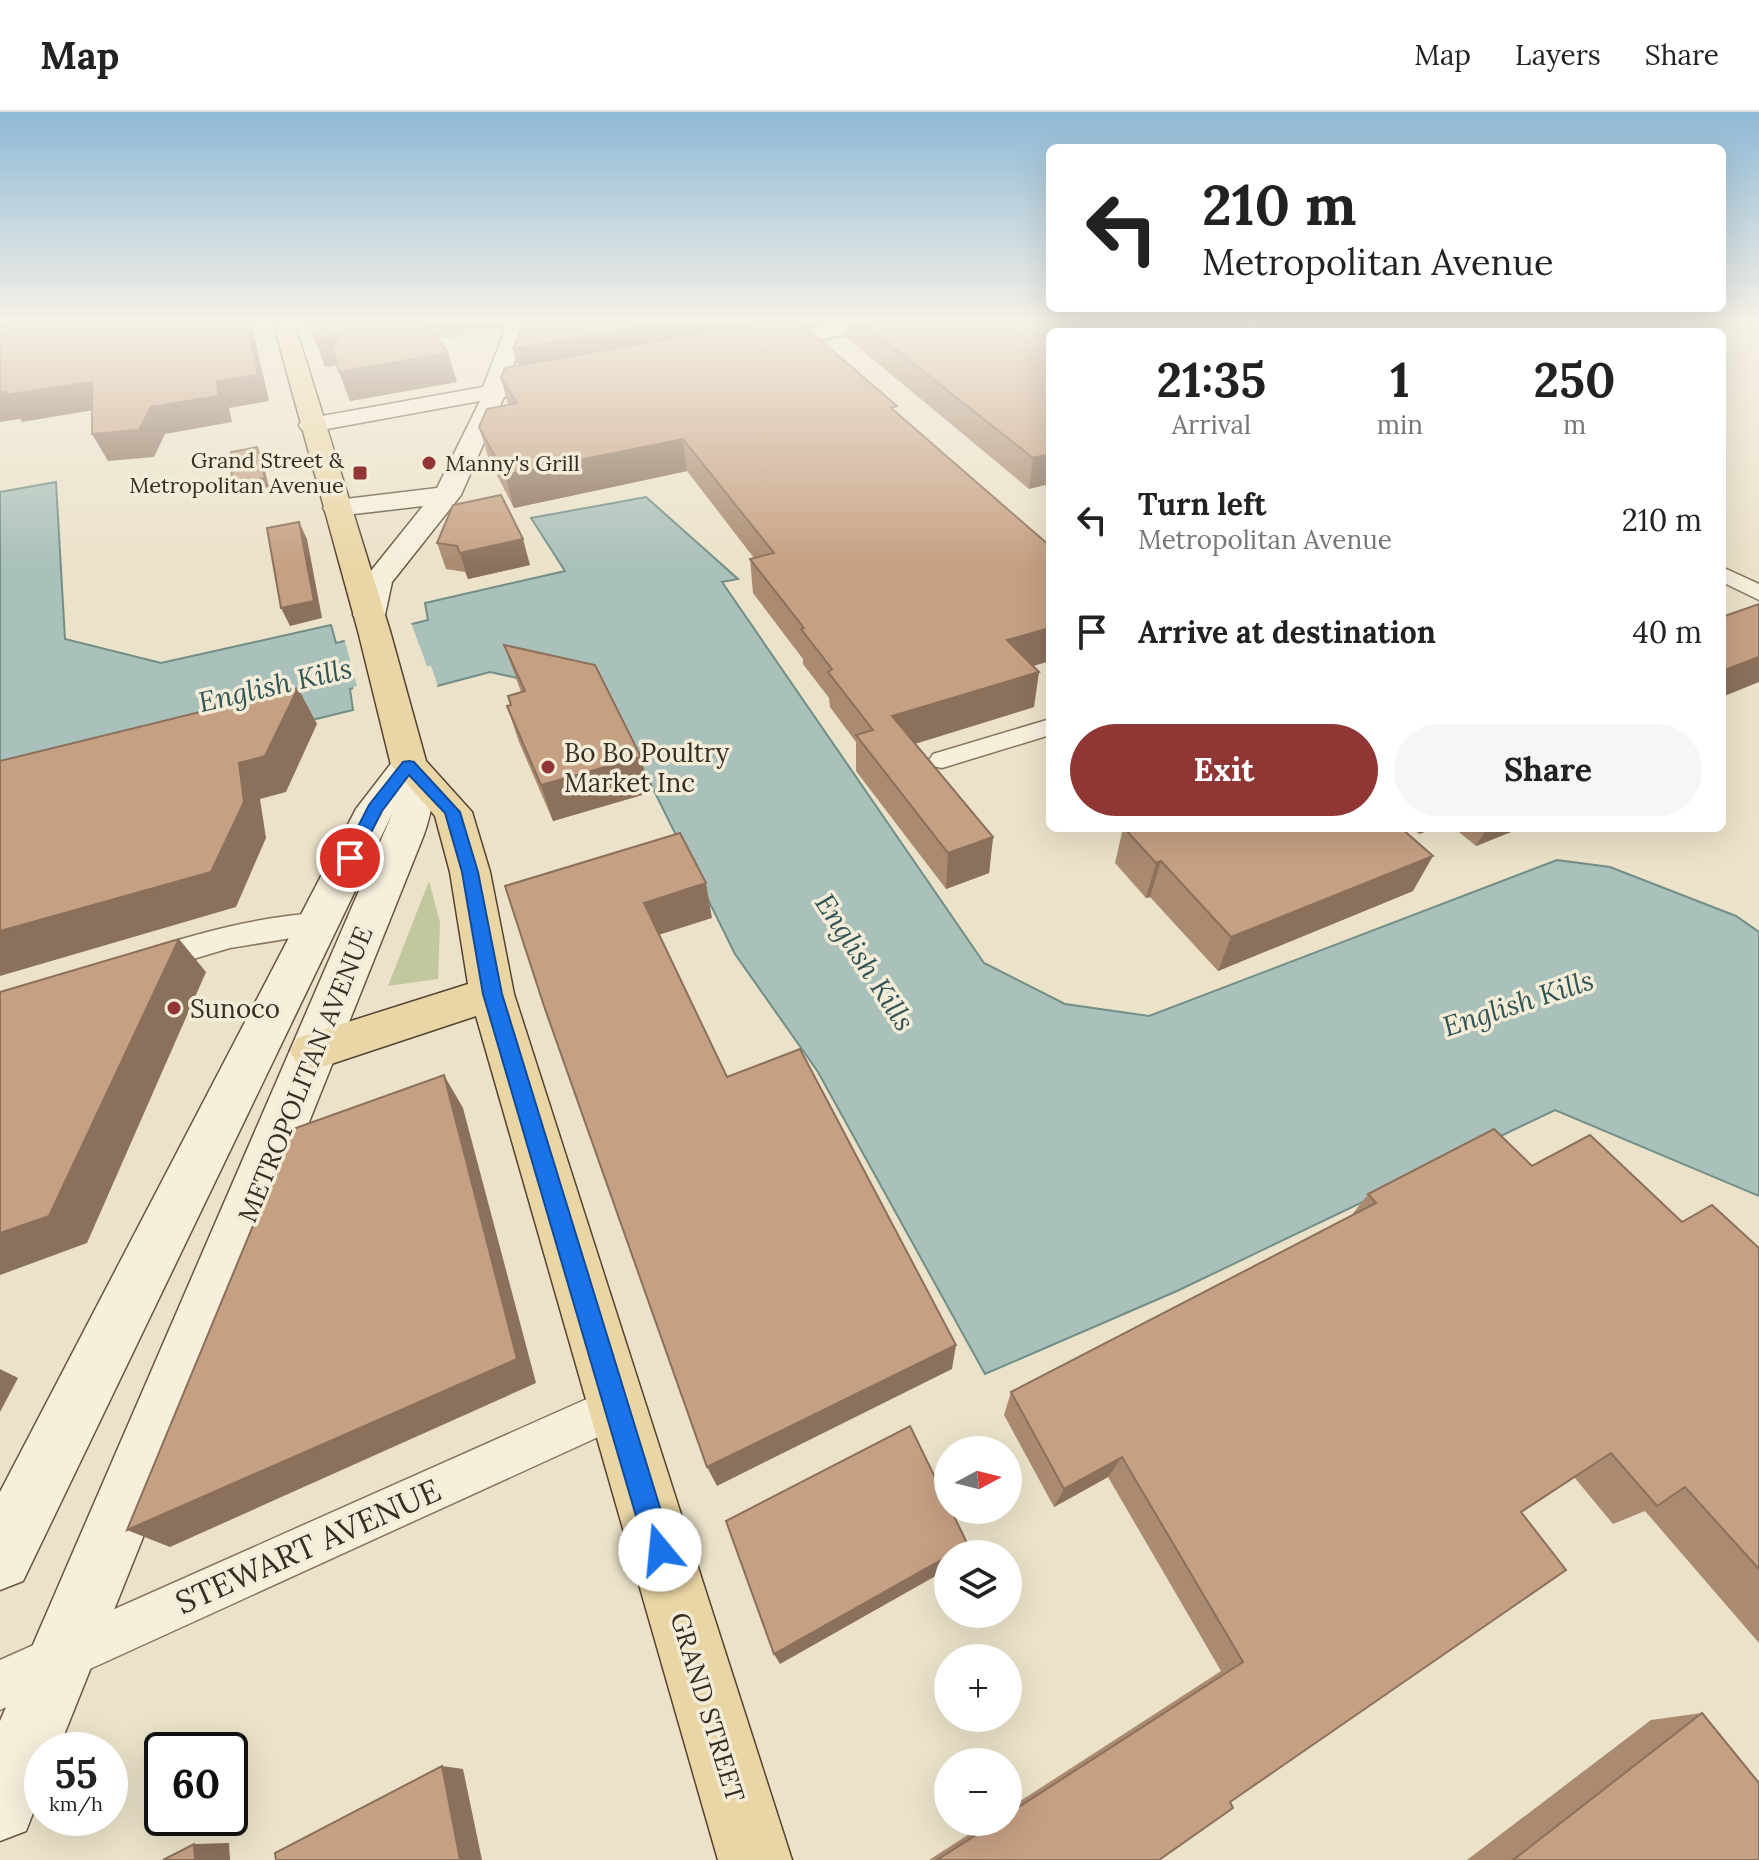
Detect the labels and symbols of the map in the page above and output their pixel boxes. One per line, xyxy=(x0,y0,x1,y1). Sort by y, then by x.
place label: Grand Street & Metropolitan Avenue xyxy=(129,446,345,499)
place label: Manny's Grill xyxy=(445,449,580,477)
marker: Manny's Grill xyxy=(420,454,438,472)
marker: Grand Street & Metropolitan Avenue xyxy=(351,464,369,482)
water label: English Kills xyxy=(195,650,355,720)
place label: Bo Bo Poultry Market Inc xyxy=(564,736,730,799)
marker: Bo Bo Poultry Market Inc xyxy=(539,758,557,776)
pin xyxy=(316,824,384,892)
water label: English Kills xyxy=(807,887,923,1037)
street label: METROPOLITAN AVENUE xyxy=(230,921,380,1227)
water label: English Kills xyxy=(1438,962,1598,1044)
place label: Sunoco xyxy=(190,992,280,1025)
marker: Sunoco xyxy=(165,999,183,1017)
north arrow xyxy=(934,1436,1022,1524)
street label: STEWART AVENUE xyxy=(169,1469,447,1623)
position arrow xyxy=(618,1508,702,1592)
street label: GRAND STREET xyxy=(664,1608,753,1806)
speed limit sign: 60 xyxy=(144,1732,248,1836)

